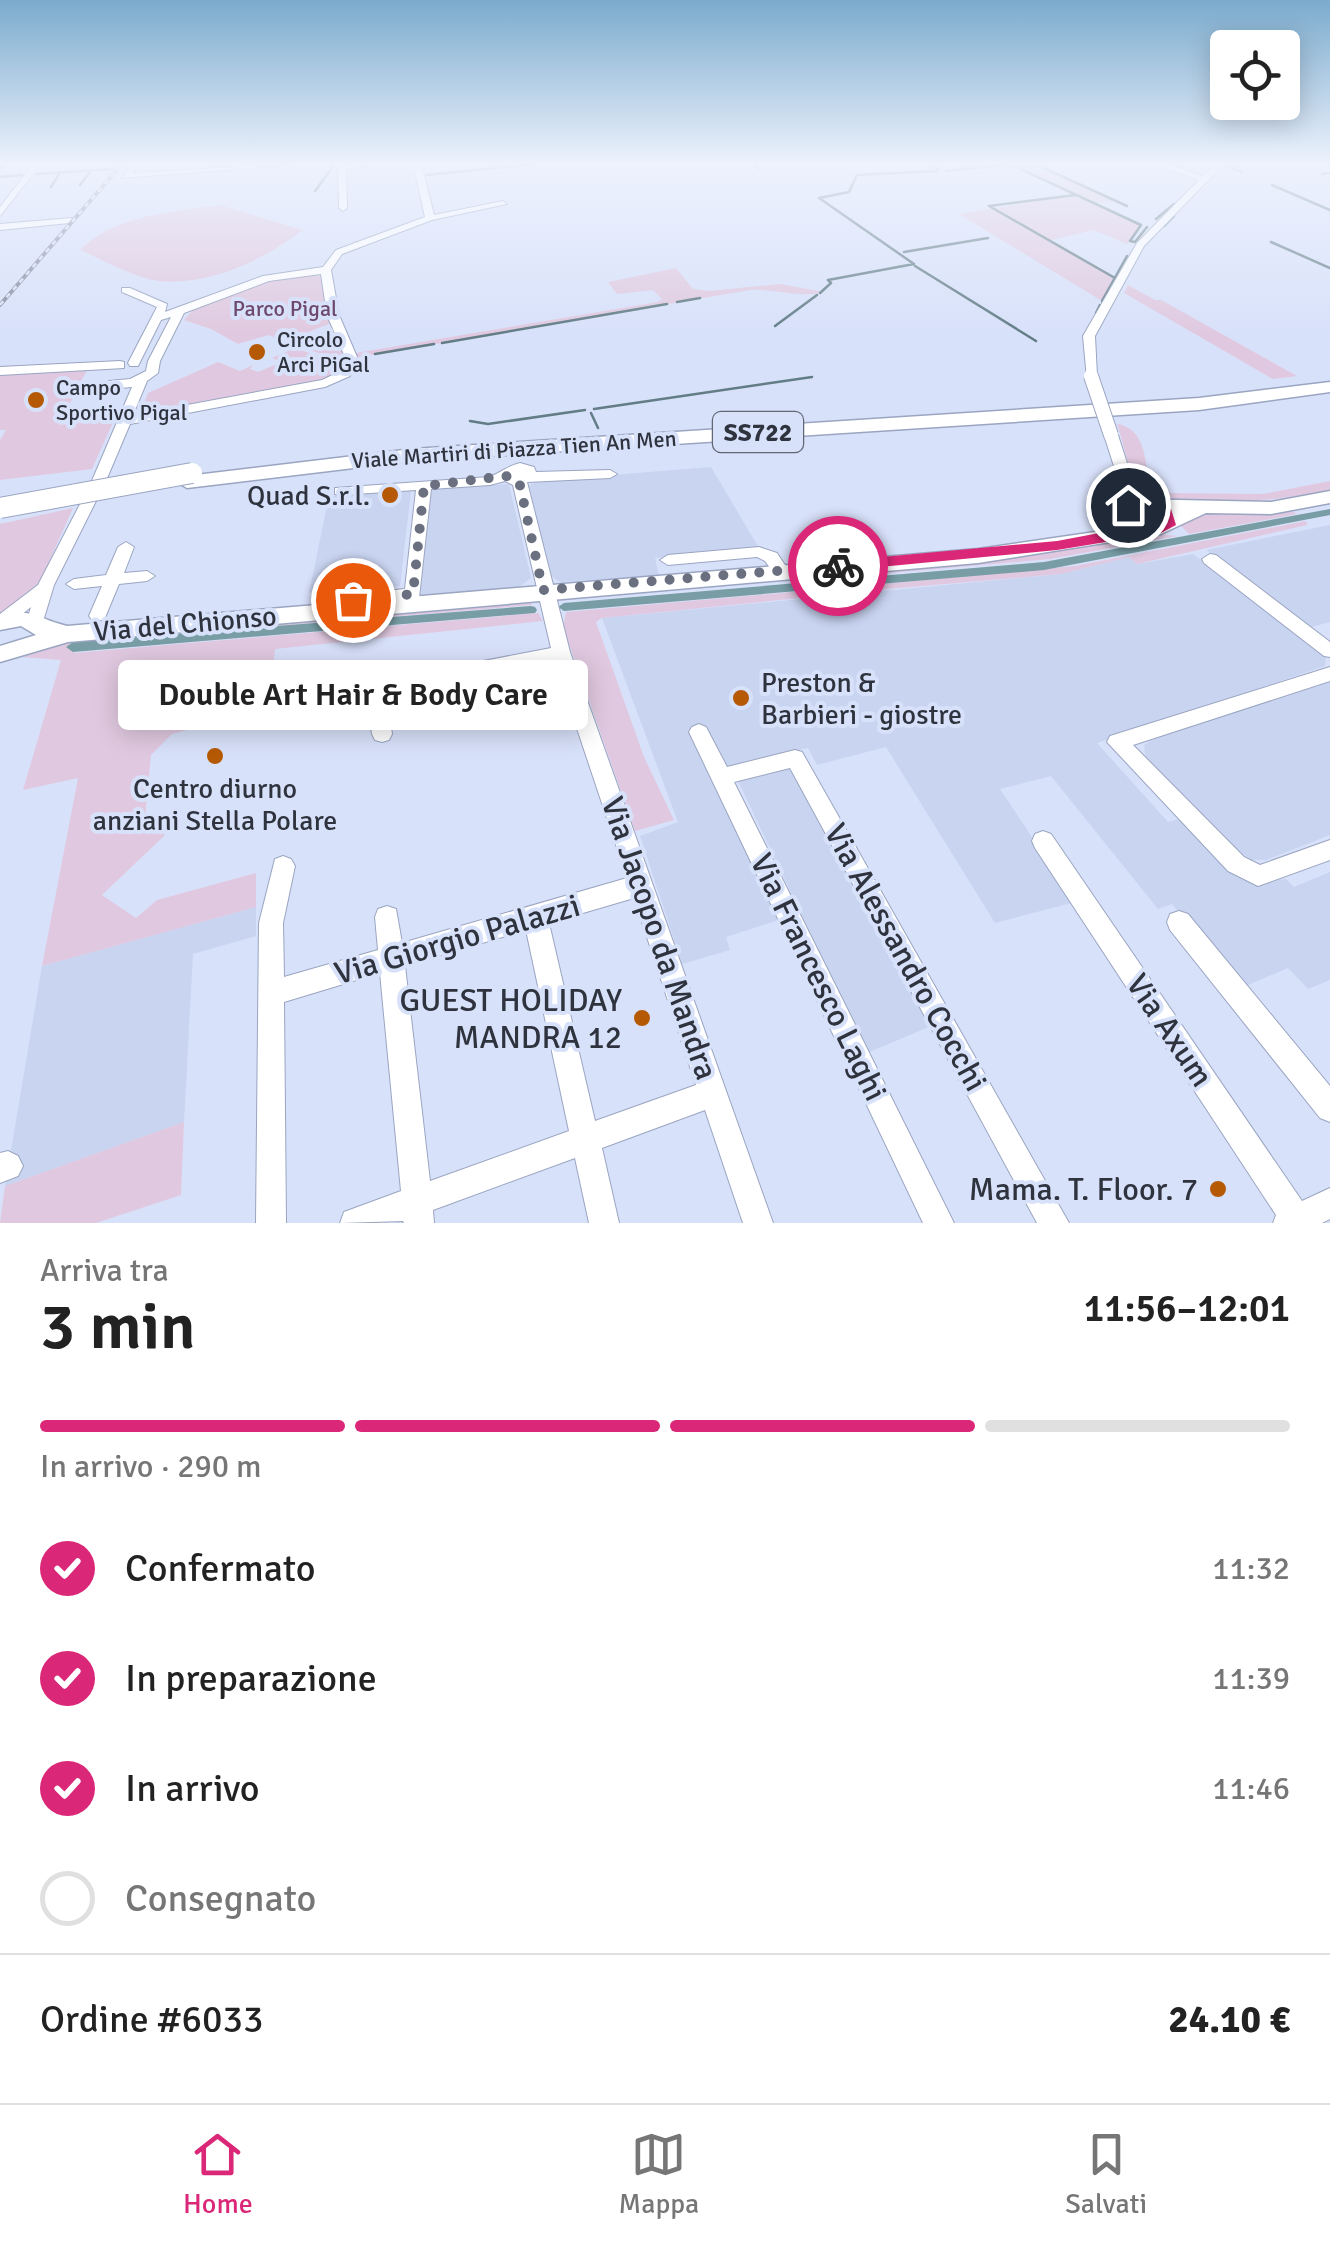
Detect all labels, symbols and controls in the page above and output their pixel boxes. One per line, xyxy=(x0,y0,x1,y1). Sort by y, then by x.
map controls xyxy=(1210,30,1300,120)
button: locate xyxy=(1210,30,1300,120)
park label: Parco Pigal xyxy=(232,295,338,322)
place label: Circolo Arci PiGal xyxy=(277,326,370,378)
marker: Circolo Arci PiGal xyxy=(246,341,268,363)
place label: Campo Sportivo Pigal xyxy=(56,374,187,426)
marker: Campo Sportivo Pigal xyxy=(25,389,47,411)
road number: SS722 xyxy=(713,412,803,452)
street label: Viale Martiri di Piazza Tien An Men xyxy=(351,425,677,474)
pin xyxy=(1086,463,1171,548)
icon: home xyxy=(1101,478,1156,533)
place label: Quad S.r.l. xyxy=(247,479,370,513)
marker: Quad S.r.l. xyxy=(379,484,401,506)
courier xyxy=(788,516,888,616)
icon: bike xyxy=(811,539,866,594)
pin xyxy=(311,558,396,643)
icon: bag xyxy=(326,573,381,628)
street label: Via del Chionso xyxy=(92,599,278,649)
callout: Double Art Hair & Body Care xyxy=(118,660,588,730)
place label: Preston & Barbieri - giostre xyxy=(761,666,962,732)
text: Double Art Hair & Body Care xyxy=(158,675,548,714)
marker: Preston & Barbieri - giostre xyxy=(730,687,752,709)
marker: Centro diurno anziani Stella Polare xyxy=(204,745,226,767)
place label: Centro diurno anziani Stella Polare xyxy=(93,772,337,838)
street label: Via Jacopo da Mandra xyxy=(593,792,726,1085)
street label: Via Alessandro Cocchi xyxy=(816,817,995,1098)
street label: Via Francesco Laghi xyxy=(742,847,895,1107)
street label: Via Giorgio Palazzi xyxy=(330,886,584,993)
street label: Via Axum xyxy=(1118,966,1221,1094)
place label: GUEST HOLIDAY MANDRA 12 xyxy=(399,981,622,1057)
marker: GUEST HOLIDAY MANDRA 12 xyxy=(631,1007,653,1029)
place label: Mama. T. Floor. 7 xyxy=(969,1170,1198,1209)
marker: Mama. T. Floor. 7 xyxy=(1207,1178,1229,1200)
text: Arriva tra xyxy=(40,1251,169,1290)
text: 11:56–12:01 xyxy=(1084,1285,1290,1332)
text: 3 min xyxy=(40,1287,196,1367)
text: In arrivo · 290 m xyxy=(40,1447,262,1486)
icon: check xyxy=(40,1541,95,1596)
text: Confermato xyxy=(125,1545,315,1592)
text: 11:32 xyxy=(1212,1549,1290,1588)
icon: check xyxy=(40,1651,95,1706)
text: In preparazione xyxy=(125,1655,377,1702)
text: 11:39 xyxy=(1212,1659,1290,1698)
icon: check xyxy=(40,1761,95,1816)
text: In arrivo xyxy=(125,1765,260,1812)
text: 11:46 xyxy=(1212,1769,1290,1808)
text: Consegnato xyxy=(125,1875,316,1922)
text: Ordine #6033 xyxy=(40,1996,264,2043)
text: 24.10 € xyxy=(1168,1996,1290,2043)
tab: Home xyxy=(183,2127,253,2221)
tab: Mappa xyxy=(619,2127,699,2221)
tab: Salvati xyxy=(1065,2127,1147,2221)

